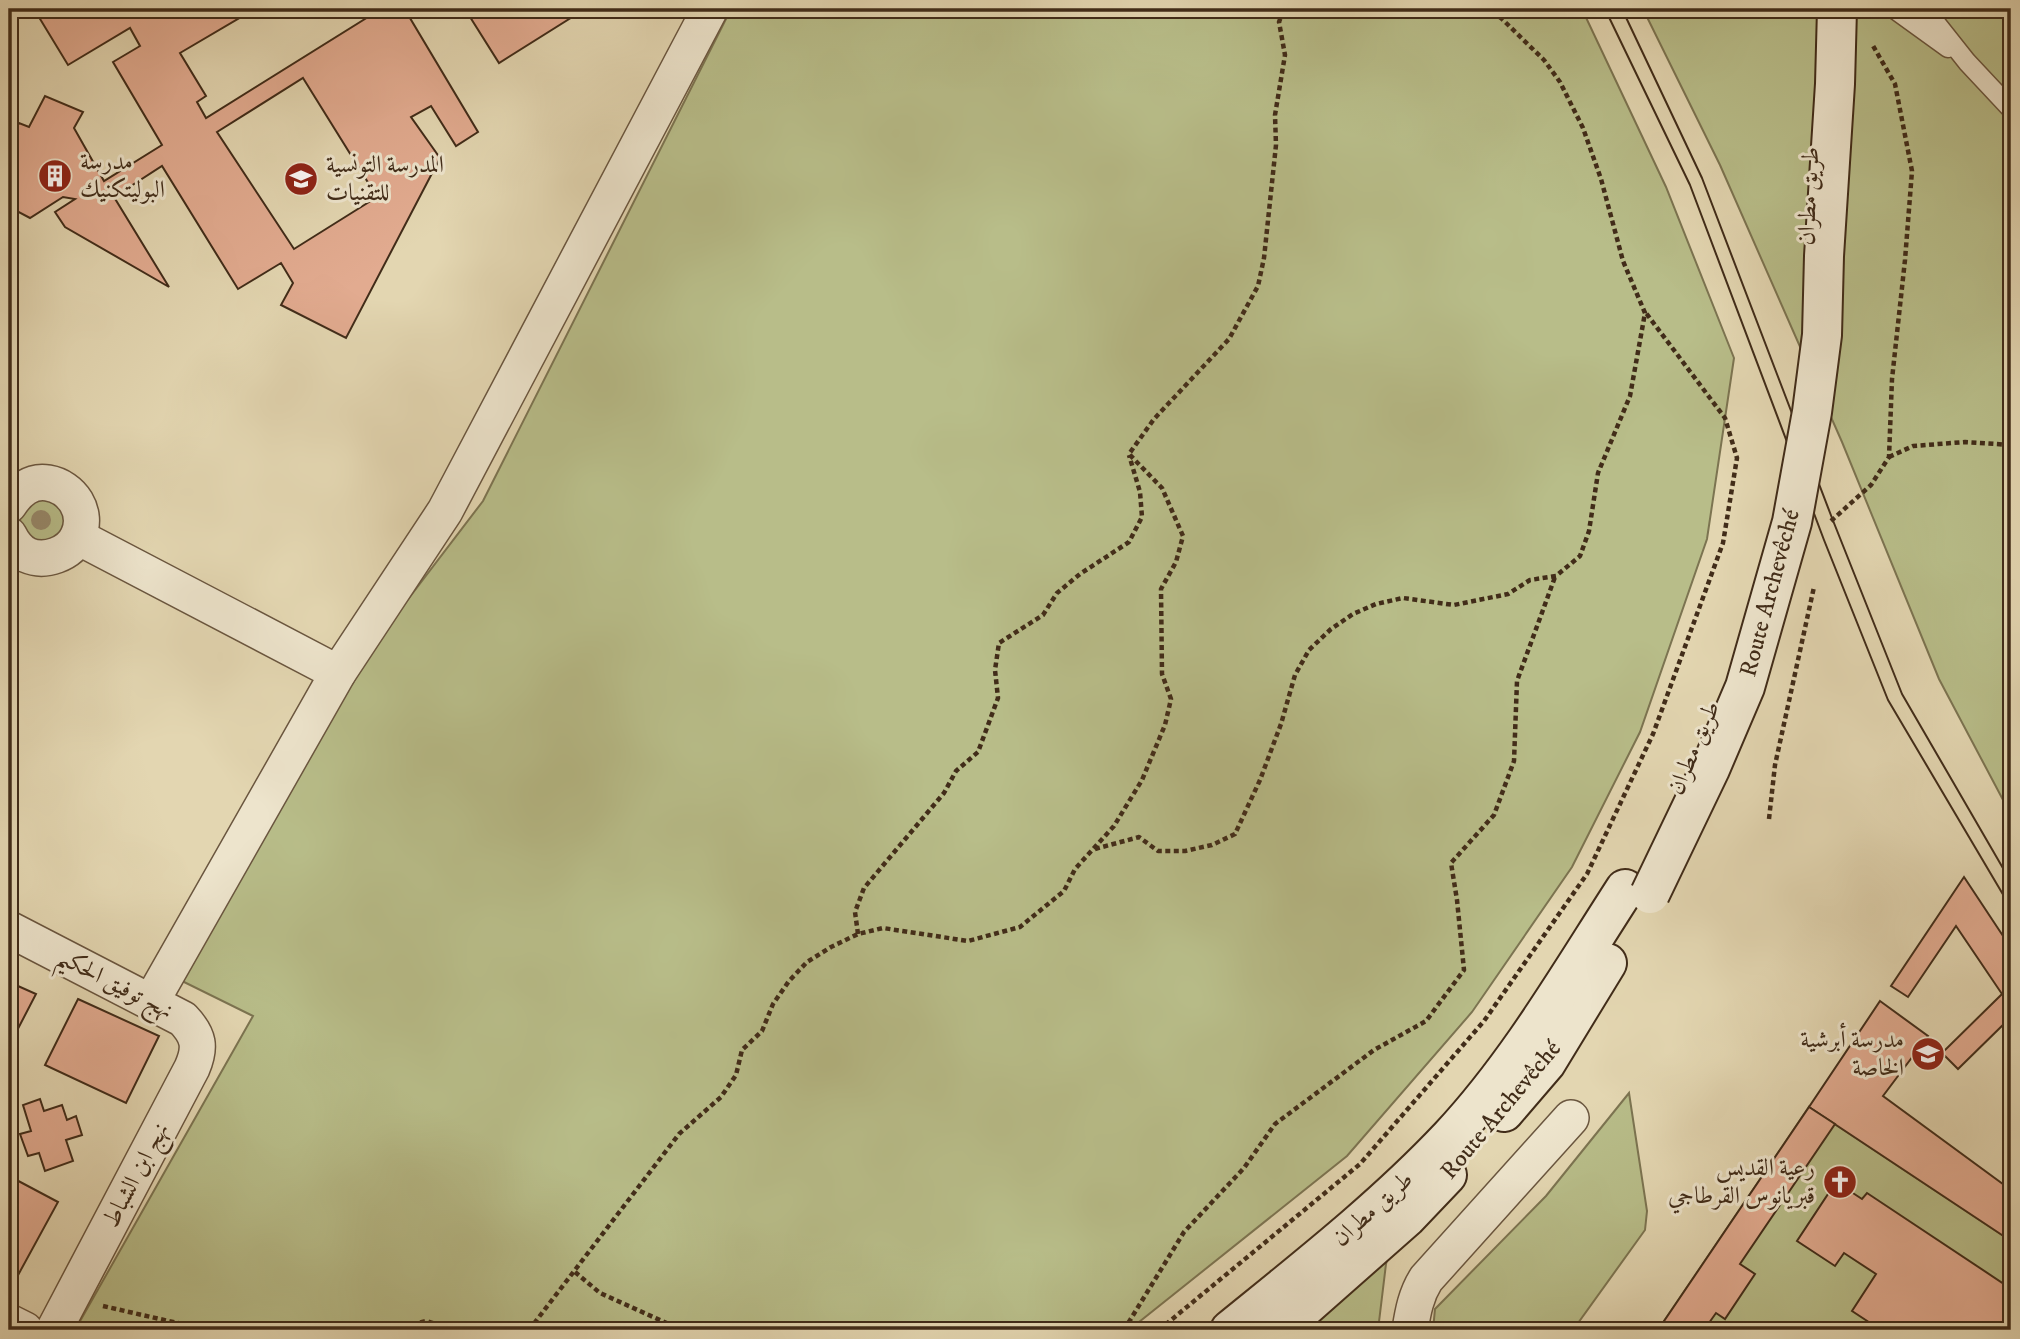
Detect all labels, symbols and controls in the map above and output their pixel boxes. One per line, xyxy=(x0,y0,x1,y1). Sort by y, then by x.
street label: طريق مطران xyxy=(1791,146,1827,246)
place label: مدرسة البوليتكنيك xyxy=(80,147,165,205)
place label: المدرسة التونسية للتقنيات xyxy=(326,150,444,208)
building icon: مدرسة البوليتكنيك xyxy=(36,157,74,195)
school or university icon: المدرسة التونسية للتقنيات xyxy=(282,160,320,198)
street label: Route Archevêché xyxy=(1733,506,1807,680)
street label: طريق مطران xyxy=(1661,697,1727,799)
street label: نهج توفيق الحكيم xyxy=(48,942,178,1033)
place label: مدرسة أبرشية الخاصة xyxy=(1800,1022,1904,1083)
street label: Route Archevêché xyxy=(1434,1034,1568,1186)
school or university icon: مدرسة أبرشية الخاصة xyxy=(1909,1035,1947,1073)
street label: نهج ابن الشباط xyxy=(96,1117,181,1235)
place label: رعية القديس قبريانوس القرطاجي xyxy=(1668,1153,1815,1214)
church icon: رعية القديس قبريانوس القرطاجي xyxy=(1821,1163,1859,1201)
street label: طريق مطران xyxy=(1326,1165,1420,1253)

